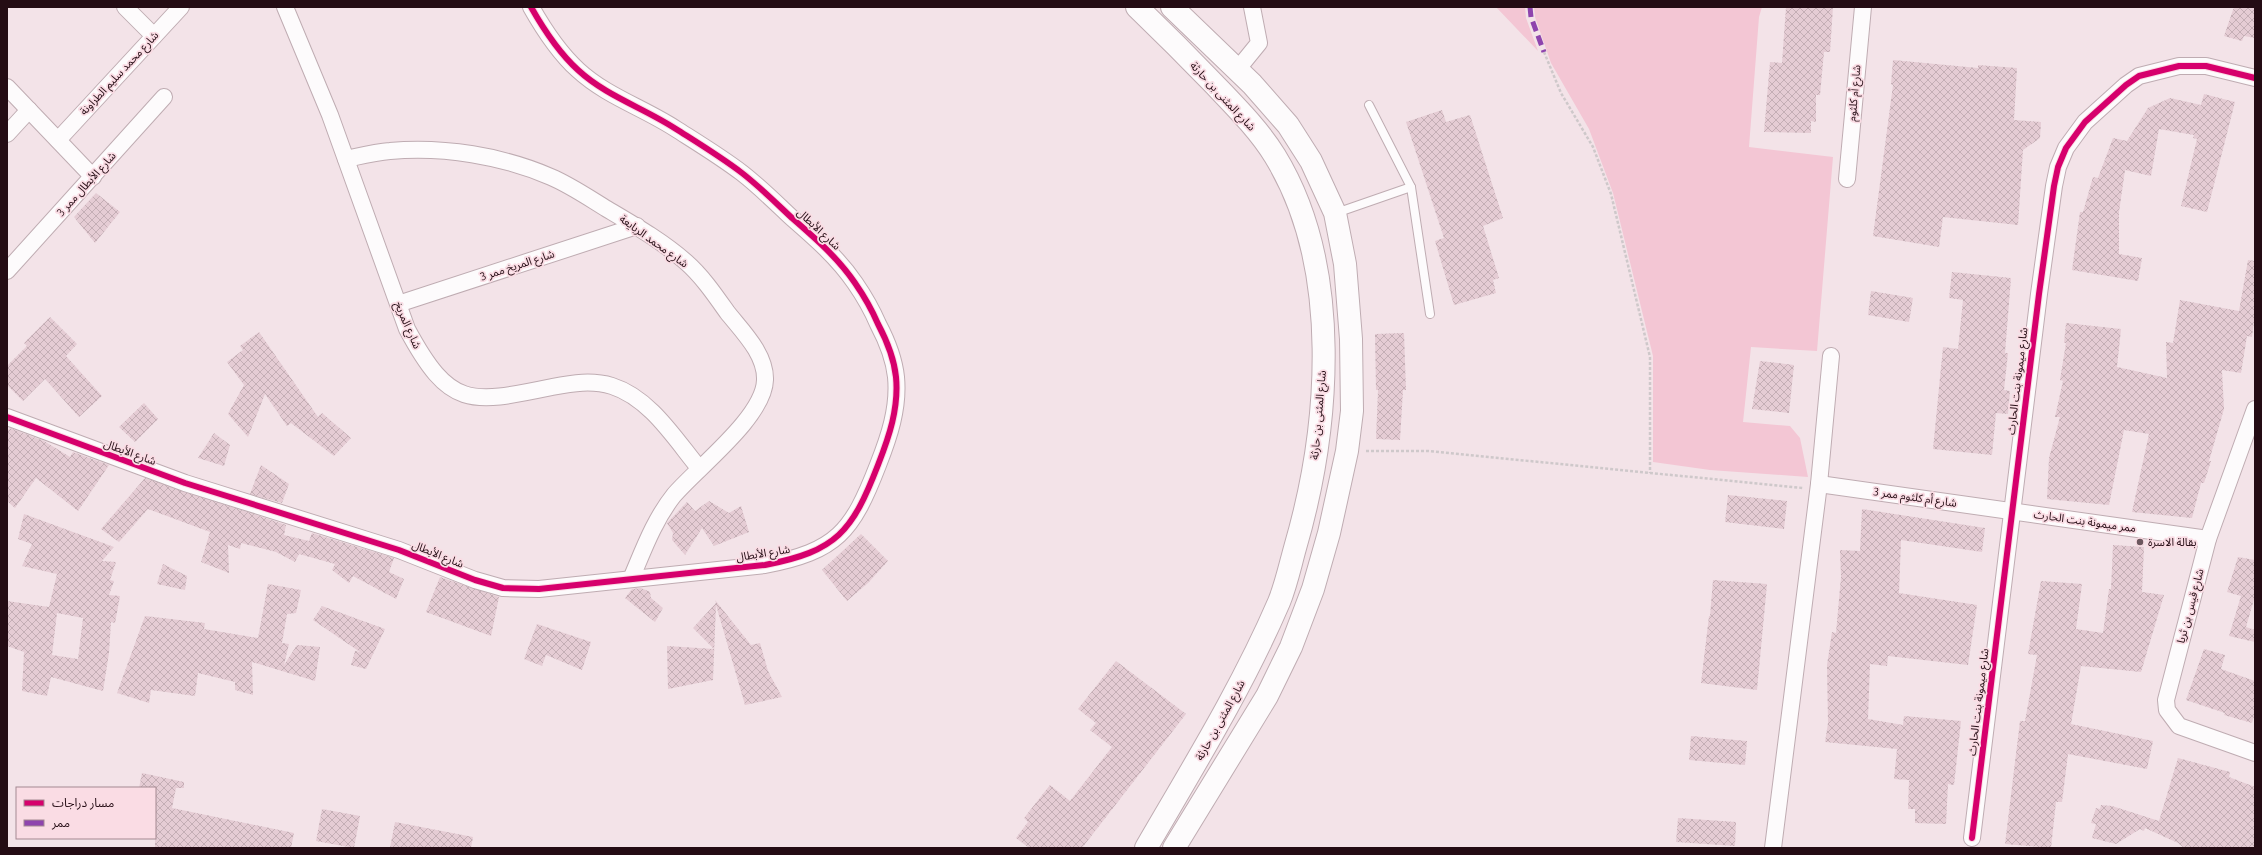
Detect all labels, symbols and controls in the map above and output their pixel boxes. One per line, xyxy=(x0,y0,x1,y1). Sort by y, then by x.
street label: شارع محمد سليم الطراونة xyxy=(77,29,163,119)
street label: شارع المثنى بن حارثة xyxy=(1187,59,1258,135)
street label: شارع أم كلثوم xyxy=(1845,64,1864,122)
street label: شارع الأبطال ممر 3 xyxy=(54,149,120,220)
street label: شارع الأبطال xyxy=(794,206,843,254)
street label: شارع محمد الربايعة xyxy=(616,212,691,272)
street label: شارع المريخ ممر 3 xyxy=(478,247,557,285)
street label: شارع المريخ xyxy=(390,300,424,352)
street label: شارع ميمونة بنت الحارث xyxy=(2004,326,2032,436)
street label: شارع المثنى بن حارثة xyxy=(1308,369,1330,460)
street label: شارع الأبطال xyxy=(102,437,158,469)
street label: شارع أم كلثوم ممر 3 xyxy=(1872,485,1958,511)
street label: ممر ميمونة بنت الحارث xyxy=(2033,508,2137,535)
place label: بقالة الاسرة xyxy=(2148,536,2196,549)
marker: بقالة الاسرة xyxy=(2135,537,2145,547)
street label: شارع الأبطال xyxy=(410,538,466,572)
street label: شارع الأبطال xyxy=(735,543,792,565)
street label: شارع قيس بن ثريا xyxy=(2174,567,2208,645)
street label: شارع ميمونة بنت الحارث xyxy=(1965,647,1993,757)
street label: شارع المثنى بن حارثة xyxy=(1193,677,1249,763)
legend xyxy=(16,787,156,839)
text: مسار دراجات xyxy=(52,796,114,810)
text: ممر xyxy=(51,816,70,830)

